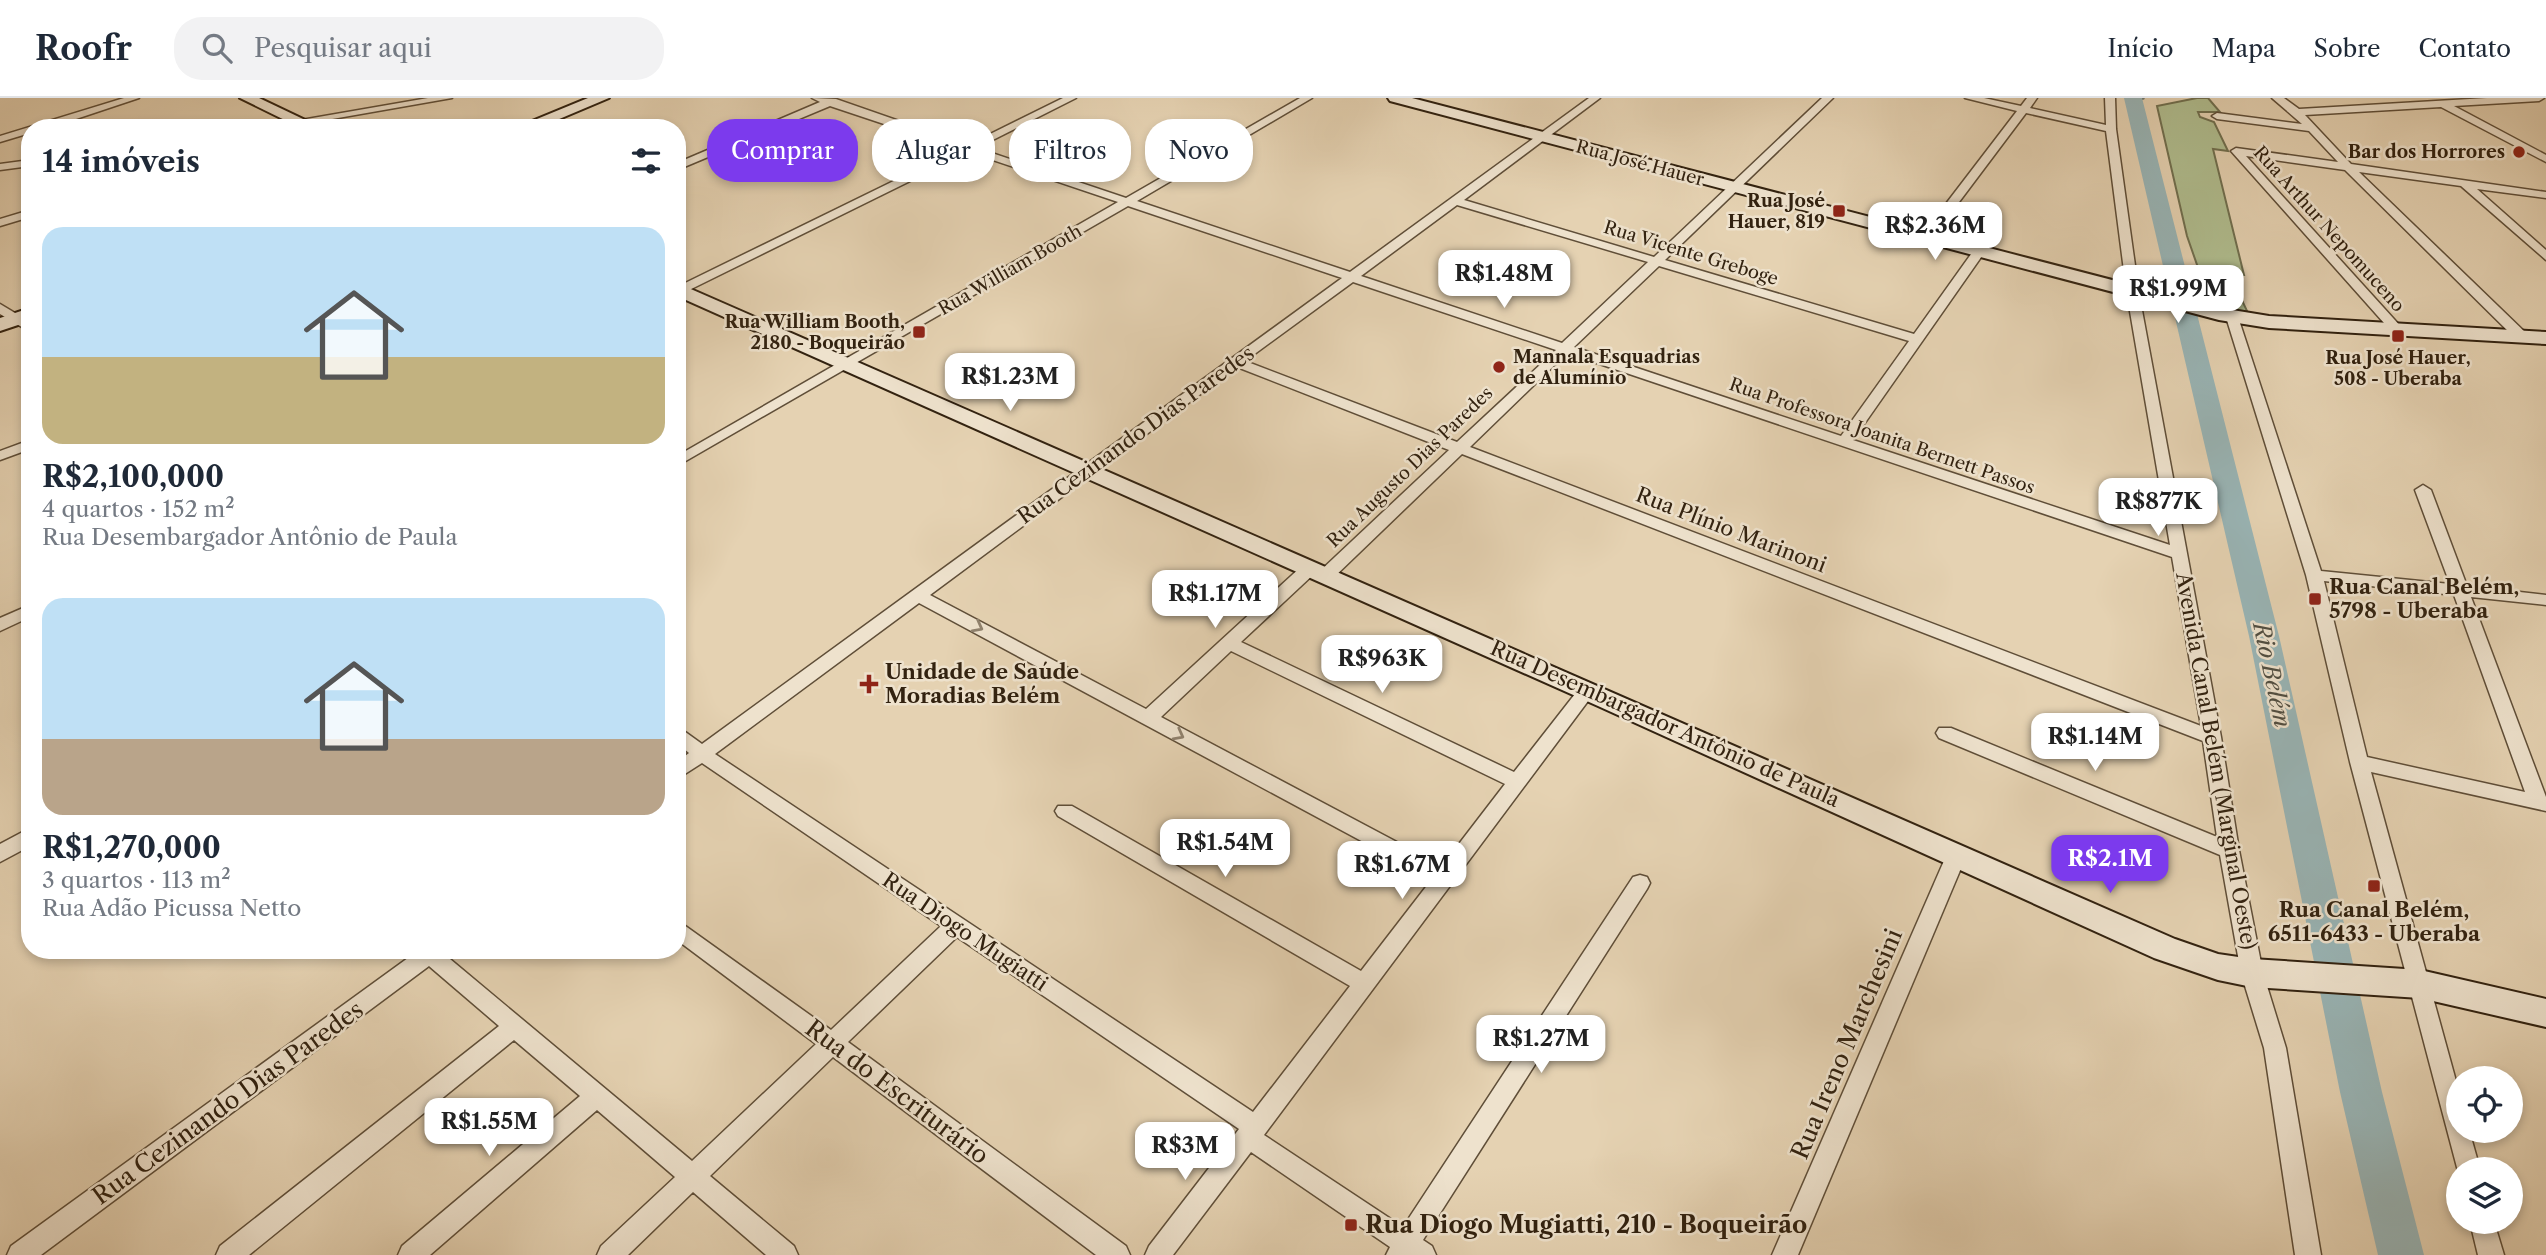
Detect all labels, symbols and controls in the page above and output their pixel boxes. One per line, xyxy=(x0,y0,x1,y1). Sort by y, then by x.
search box xyxy=(174,17,664,80)
text: Roofr xyxy=(35,28,132,69)
icon: search xyxy=(198,29,236,67)
text: Pesquisar aqui xyxy=(254,32,432,64)
text: Início xyxy=(2107,34,2173,63)
text: Mapa xyxy=(2211,34,2276,63)
text: Sobre xyxy=(2314,34,2380,63)
text: Contato xyxy=(2418,34,2511,63)
chip: Comprar xyxy=(707,119,858,182)
chip: Alugar xyxy=(872,119,995,182)
chip: Filtros xyxy=(1009,119,1131,182)
chip: Novo xyxy=(1145,119,1253,182)
street label: Rua José Hauer xyxy=(1574,135,1707,191)
place label: Bar dos Horrores xyxy=(2348,141,2505,163)
icon: filters xyxy=(627,142,665,180)
street label: Rua Arthur Nepomuceno xyxy=(2249,142,2409,316)
text: 14 imóveis xyxy=(42,143,200,180)
marker: Bar dos Horrores xyxy=(2511,144,2527,160)
place label: Rua José Hauer, 819 xyxy=(1728,190,1825,233)
pin: R$2.36M xyxy=(1870,202,2000,262)
marker: Rua José Hauer, 819 xyxy=(1831,203,1847,219)
text: R$2.36M xyxy=(1884,211,1986,239)
street label: Rua Vicente Greboge xyxy=(1601,216,1781,290)
street label: Rua William Booth xyxy=(934,220,1086,320)
pin: R$1.48M xyxy=(1439,250,1569,310)
text: R$1.48M xyxy=(1454,259,1554,287)
pin: R$1.99M xyxy=(2113,266,2243,325)
icon: home xyxy=(291,272,417,398)
text: R$1.99M xyxy=(2129,274,2227,302)
place label: Rua William Booth, 2180 - Boqueirão xyxy=(725,311,905,354)
marker: Rua William Booth, 2180 - Boqueirão xyxy=(911,324,927,340)
marker: Rua José Hauer, 508 - Uberaba xyxy=(2390,328,2406,344)
street label: Rua Cezinando Dias Paredes xyxy=(1012,340,1259,529)
place label: Mannala Esquadrias de Alumínio xyxy=(1513,346,1700,389)
place label: Rua José Hauer, 508 - Uberaba xyxy=(2325,347,2471,390)
pin: R$1.23M xyxy=(945,354,1075,413)
marker: Mannala Esquadrias de Alumínio xyxy=(1491,359,1507,375)
text: R$1.23M xyxy=(961,362,1059,390)
street label: Rua Professora Joanita Bernett Passos xyxy=(1726,373,2038,499)
street label: Rua Augusto Dias Paredes xyxy=(1323,382,1497,552)
text: R$2,100,000 xyxy=(42,458,224,495)
pin: R$877K xyxy=(2101,478,2215,538)
street label: Rua Plínio Marinoni xyxy=(1632,482,1830,577)
text: R$877K xyxy=(2114,487,2202,515)
text: 4 quartos · 152 m² xyxy=(42,495,235,523)
text: Rua Desembargador Antônio de Paula xyxy=(42,523,458,551)
street label: Avenida Canal Belém (Marginal Oeste) xyxy=(2171,569,2262,951)
pin: R$1.17M xyxy=(1150,570,1280,630)
place label: Rua Canal Belém, 5798 - Uberaba xyxy=(2329,574,2519,623)
text: R$1.17M xyxy=(1168,579,1262,607)
marker: Rua Canal Belém, 5798 - Uberaba xyxy=(2307,591,2323,607)
water label: Rio Belém xyxy=(2247,618,2297,730)
one-way arrow xyxy=(971,619,984,633)
street label: Rua Desembargador Antônio de Paula xyxy=(1487,635,1844,812)
pin: R$963K xyxy=(1325,636,1439,695)
icon: home xyxy=(291,643,417,769)
text: R$963K xyxy=(1337,644,1427,672)
place label: Unidade de Saúde Moradias Belém xyxy=(885,659,1079,708)
marker: Unidade de Saúde Moradias Belém xyxy=(859,674,879,694)
pin: R$1.14M xyxy=(2030,714,2160,773)
text: R$1.14M xyxy=(2047,722,2143,750)
one-way arrow xyxy=(1172,727,1184,740)
pin: R$1.54M xyxy=(1160,820,1290,879)
text: R$1.54M xyxy=(1176,828,1274,856)
text: R$1,270,000 xyxy=(42,829,221,866)
pin: R$2.1M xyxy=(2053,836,2167,895)
pin: R$1.67M xyxy=(1337,842,1467,901)
text: R$2.1M xyxy=(2067,844,2153,872)
text: R$1.67M xyxy=(1353,850,1451,878)
text: 3 quartos · 113 m² xyxy=(42,866,231,894)
street label: Rua Diogo Mugiatti xyxy=(878,867,1053,996)
marker: Rua Canal Belém, 6511-6433 - Uberaba xyxy=(2366,878,2382,894)
text: Rua Adão Picussa Netto xyxy=(42,894,301,922)
place label: Rua Canal Belém, 6511-6433 - Uberaba xyxy=(2268,897,2481,946)
street label: Rua Ireno Marchesini xyxy=(1785,924,1908,1163)
street label: Rua Cezinando Dias Paredes xyxy=(87,995,369,1211)
street label: Rua do Escriturário xyxy=(800,1013,995,1170)
pin: R$1.27M xyxy=(1476,1016,1606,1075)
text: R$1.27M xyxy=(1492,1024,1590,1052)
map controls xyxy=(2446,1066,2523,1234)
button: locate xyxy=(2446,1066,2523,1143)
pin: R$1.55M xyxy=(424,1098,554,1158)
text: R$1.55M xyxy=(440,1107,538,1135)
pin: R$3M xyxy=(1144,1122,1226,1182)
text: R$3M xyxy=(1151,1131,1219,1159)
button: layers xyxy=(2446,1157,2523,1234)
place label: Rua Diogo Mugiatti, 210 - Boqueirão xyxy=(1365,1210,1807,1239)
marker: Rua Diogo Mugiatti, 210 - Boqueirão xyxy=(1343,1217,1359,1233)

